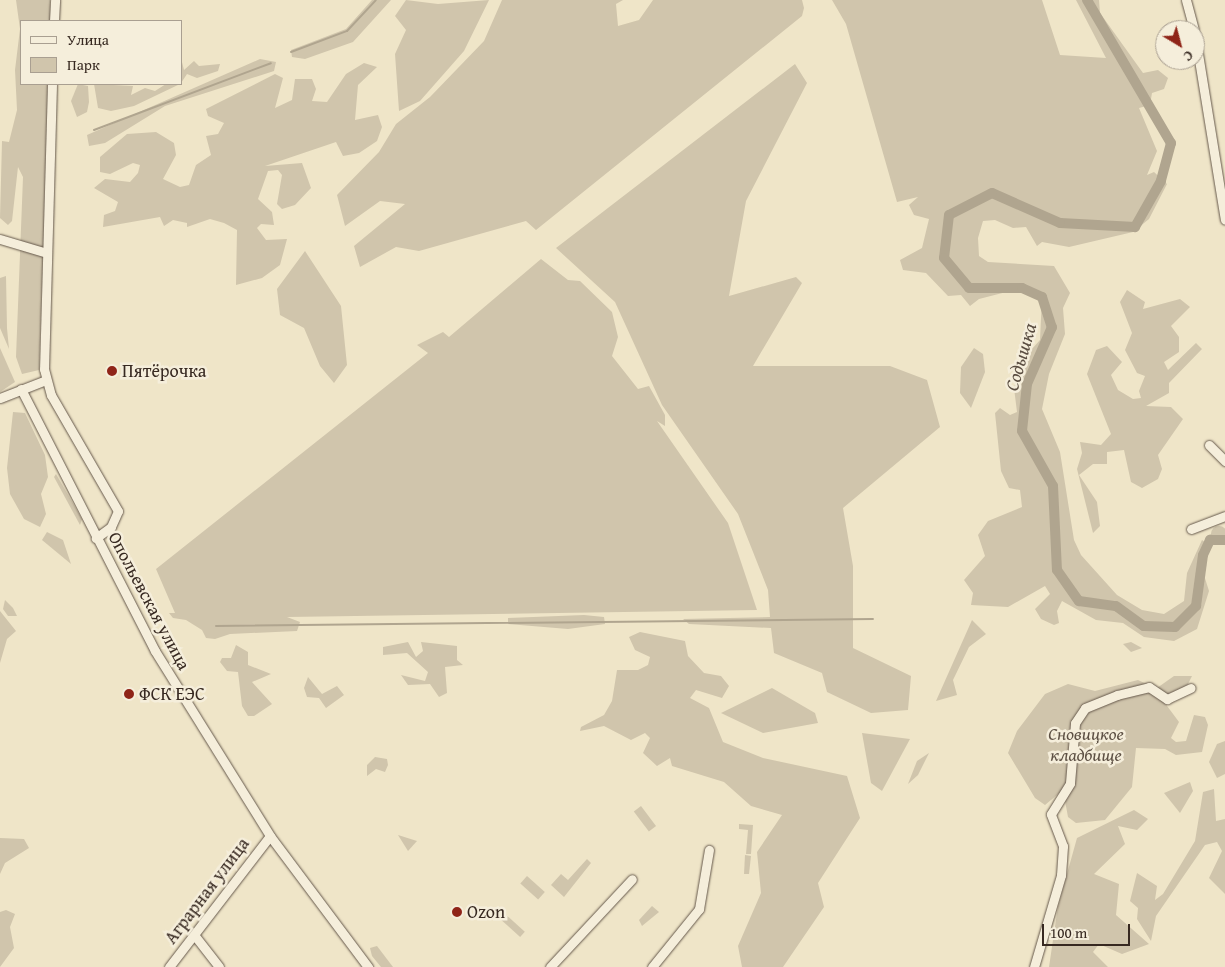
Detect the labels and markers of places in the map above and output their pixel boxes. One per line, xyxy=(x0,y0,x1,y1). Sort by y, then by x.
place label: Пятёрочка xyxy=(122,360,206,382)
marker: Пятёрочка xyxy=(106,365,118,377)
place label: ФСК ЕЭС xyxy=(139,683,205,705)
marker: ФСК ЕЭС xyxy=(123,688,135,700)
place label: Ozon xyxy=(467,901,505,923)
marker: Ozon xyxy=(451,906,463,918)

